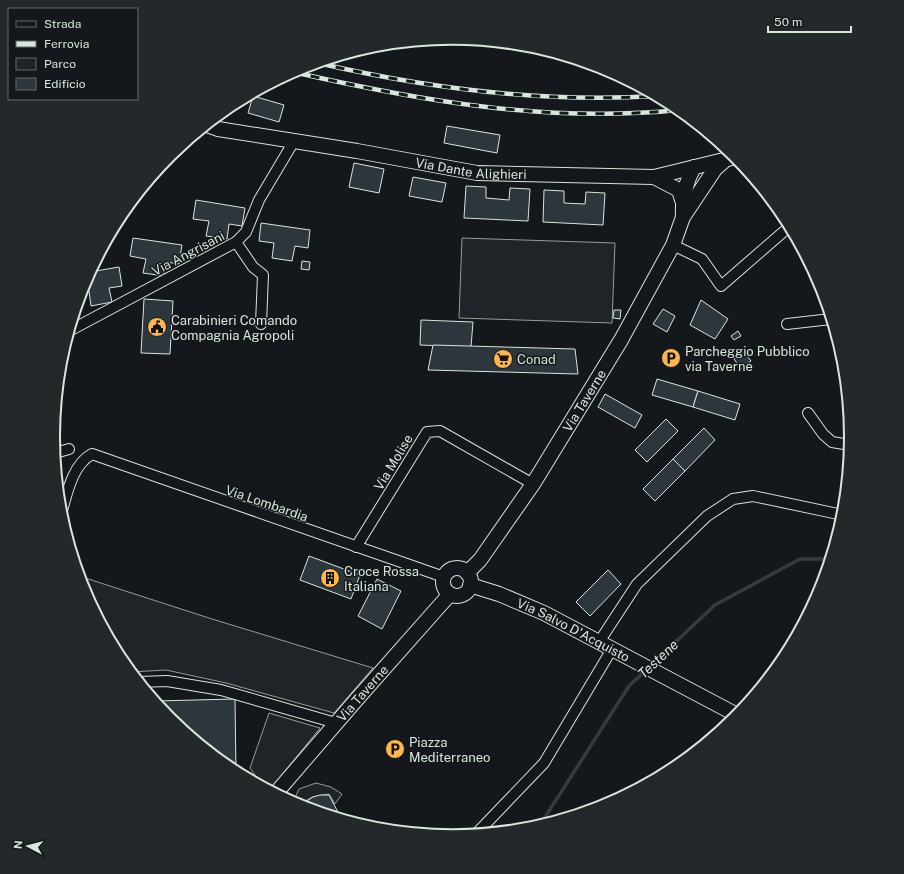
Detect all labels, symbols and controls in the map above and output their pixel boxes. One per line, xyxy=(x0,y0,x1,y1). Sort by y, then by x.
legend xyxy=(8,8,138,100)
scale bar xyxy=(768,8,851,34)
text: 50 m xyxy=(774,15,802,29)
text: Strada xyxy=(44,17,81,31)
text: Ferrovia xyxy=(44,37,89,51)
text: Parco xyxy=(44,57,76,71)
text: Edificio xyxy=(44,77,86,91)
street label: Via Dante Alighieri xyxy=(414,155,527,182)
street label: Via Angrisani xyxy=(149,228,227,279)
place label: Carabinieri Comando Compagnia Agropoli xyxy=(171,313,297,343)
public building icon: Carabinieri Comando Compagnia Agropoli xyxy=(146,316,168,338)
place label: Parcheggio Pubblico via Taverne xyxy=(685,344,810,374)
parking icon: Parcheggio Pubblico via Taverne xyxy=(660,347,682,369)
supermarket icon: Conad xyxy=(492,348,514,370)
place label: Conad xyxy=(517,352,556,367)
street label: Via Taverne xyxy=(560,367,609,434)
street label: Via Molise xyxy=(371,432,416,493)
street label: Via Lombardia xyxy=(224,482,310,525)
place label: Croce Rossa Italiana xyxy=(344,564,419,594)
building icon: Croce Rossa Italiana xyxy=(319,567,341,589)
street label: Via Salvo D'Acquisto xyxy=(515,595,632,665)
water label: Testene xyxy=(635,636,682,682)
street label: Via Taverne xyxy=(334,662,391,725)
place label: Piazza Mediterraneo xyxy=(409,735,490,765)
parking icon: Piazza Mediterraneo xyxy=(384,738,406,760)
north arrow xyxy=(8,826,48,866)
text: N xyxy=(12,840,25,850)

